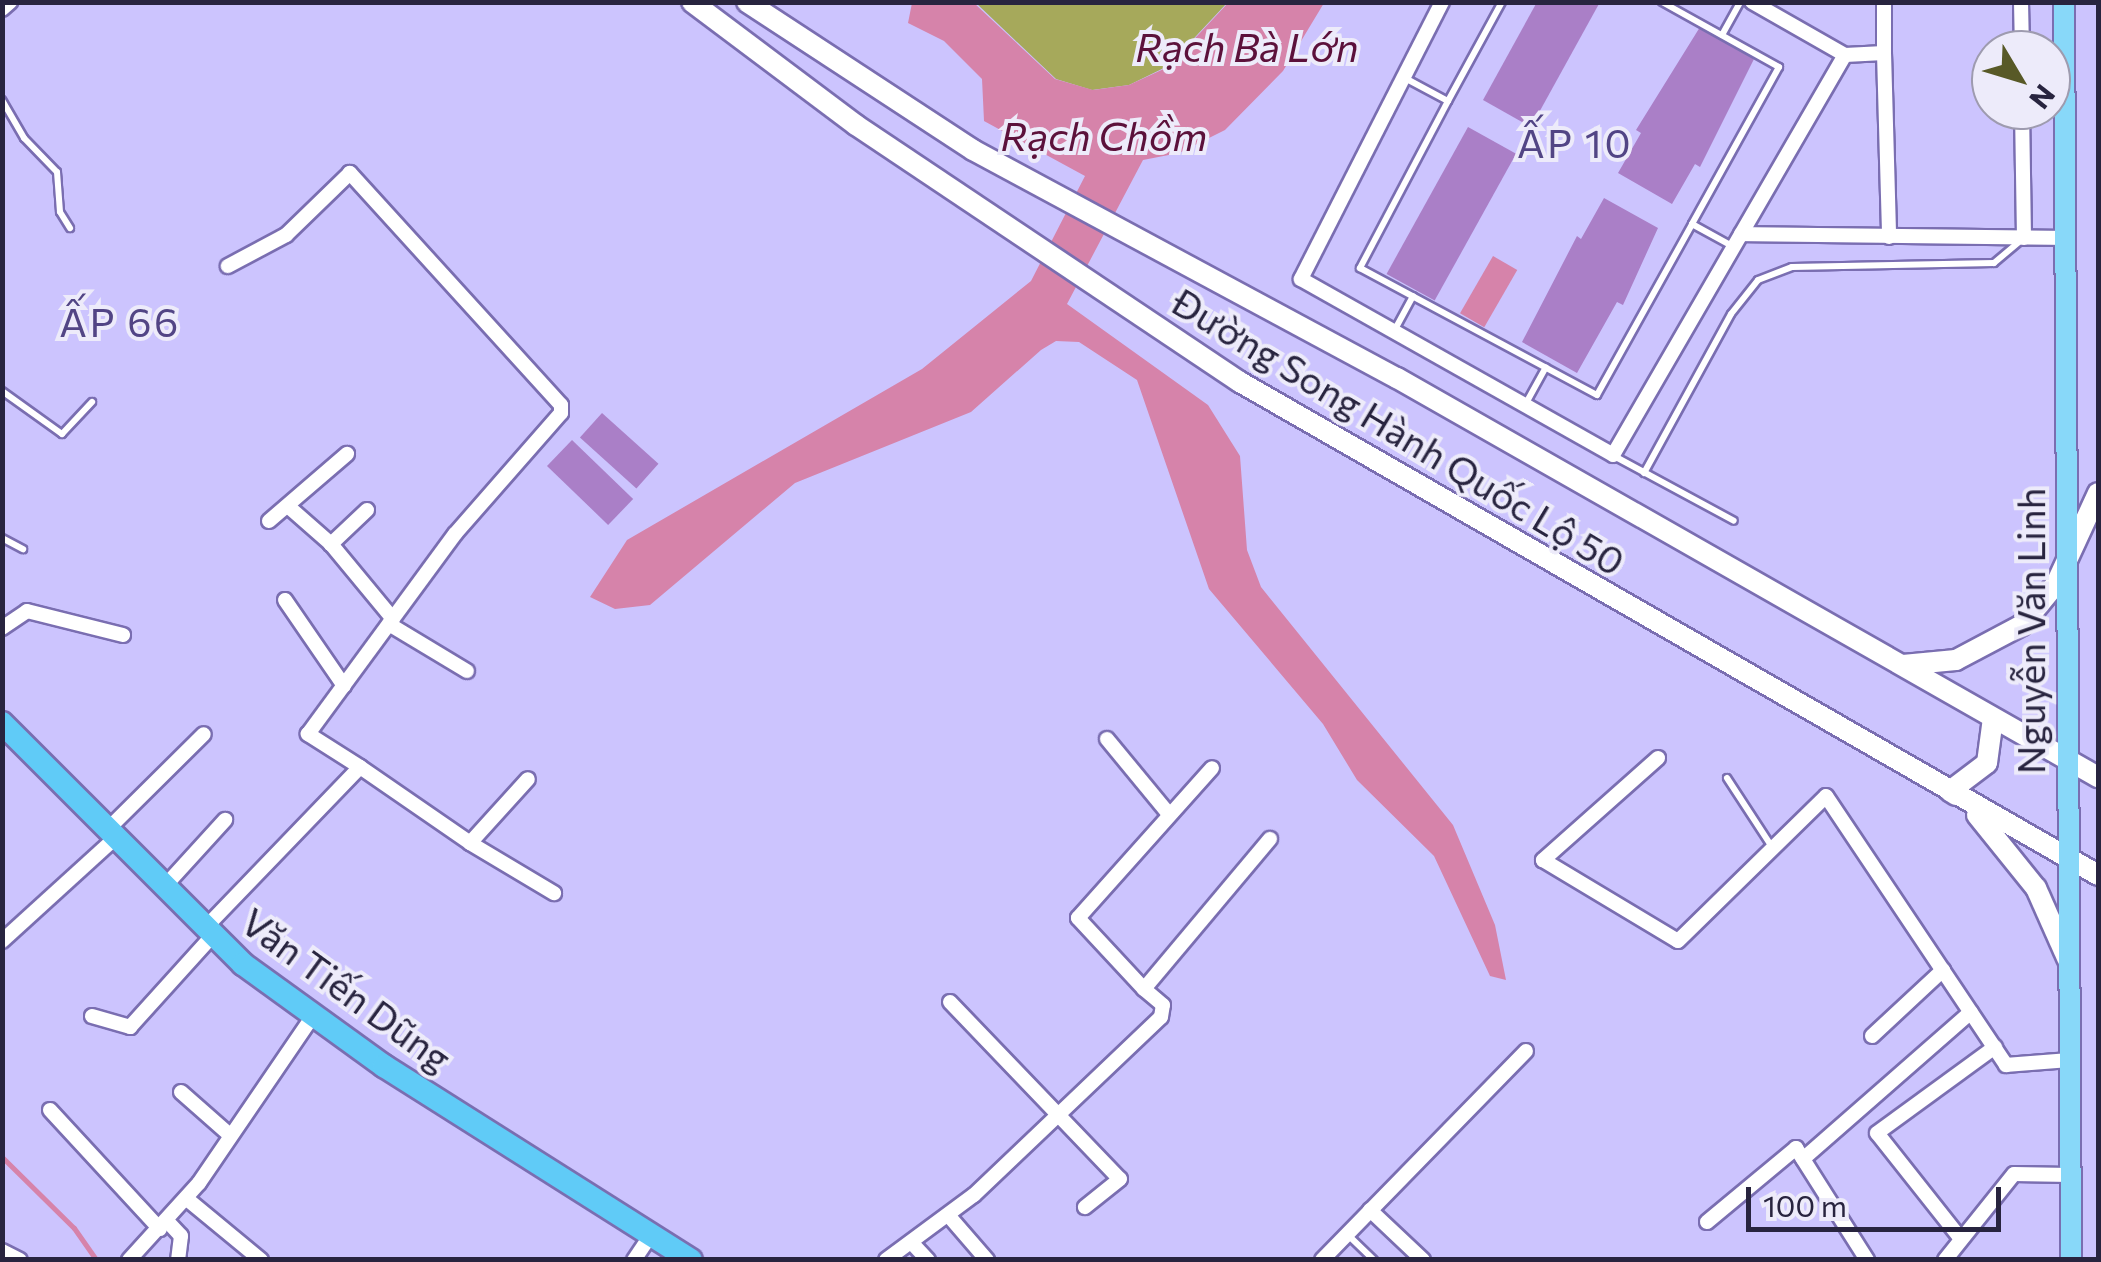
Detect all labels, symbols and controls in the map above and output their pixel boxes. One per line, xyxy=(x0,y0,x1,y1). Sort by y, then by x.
water label: Rạch Bà Lớn xyxy=(1135,22,1359,70)
north arrow xyxy=(1971,30,2071,130)
text: N xyxy=(2023,78,2063,116)
water label: Rạch Chồm xyxy=(1001,111,1207,159)
district label: ẤP 10 xyxy=(1517,118,1633,166)
street label: Đường Song Hành Quốc Lộ 50 xyxy=(1165,278,1633,584)
district label: ẤP 66 xyxy=(59,297,181,345)
street label: Nguyễn Văn Linh xyxy=(2007,488,2053,774)
street label: Văn Tiến Dũng xyxy=(233,898,461,1080)
scale bar xyxy=(1751,1167,2006,1229)
text: 100 m xyxy=(1763,1186,1847,1223)

